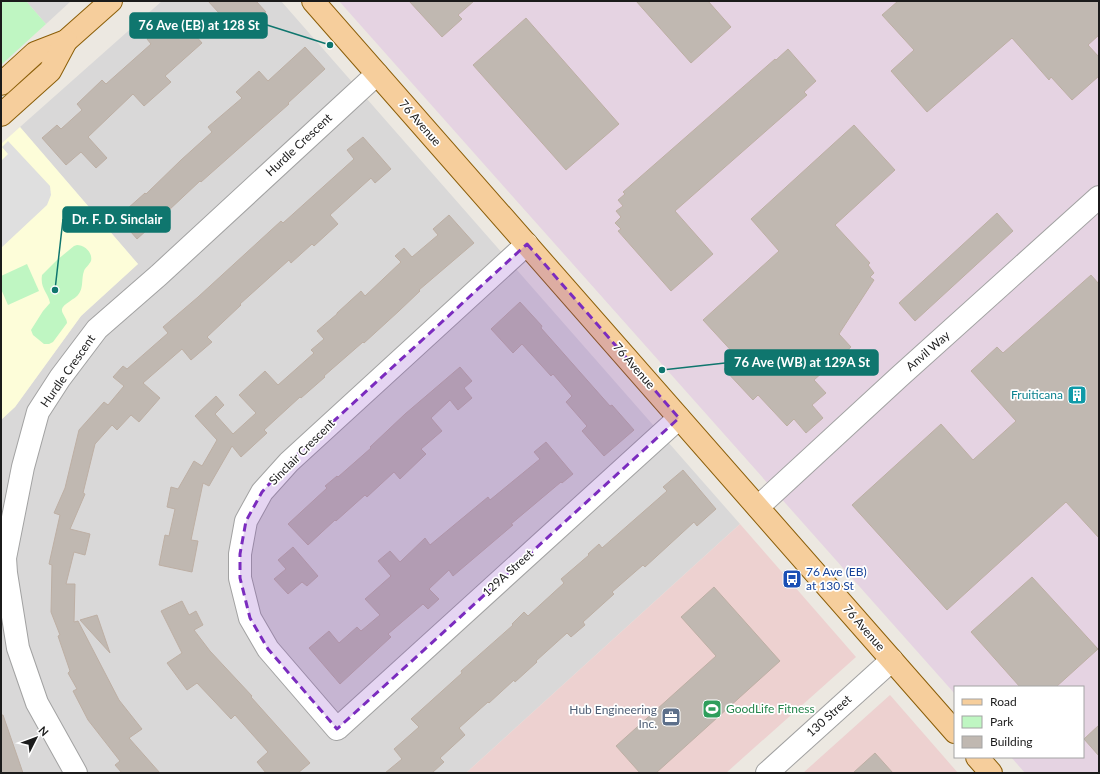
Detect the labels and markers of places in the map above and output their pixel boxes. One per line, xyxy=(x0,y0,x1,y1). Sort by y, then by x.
callout: 76 Ave (EB) at 128 St xyxy=(130,13,267,38)
callout: Dr. F. D. Sinclair xyxy=(63,207,170,232)
callout: 76 Ave (WB) at 129A St xyxy=(725,350,878,375)
building icon: Fruiticana xyxy=(1066,384,1088,406)
place label: Fruiticana xyxy=(1011,387,1063,402)
place label: 76 Ave (EB) at 130 St xyxy=(806,564,867,593)
bus stop icon: 76 Ave (EB) at 130 St xyxy=(781,568,803,590)
sports icon: GoodLife Fitness xyxy=(701,698,723,720)
place label: GoodLife Fitness xyxy=(726,701,815,716)
place label: Hub Engineering Inc. xyxy=(569,702,657,731)
office icon: Hub Engineering Inc. xyxy=(660,706,682,728)

